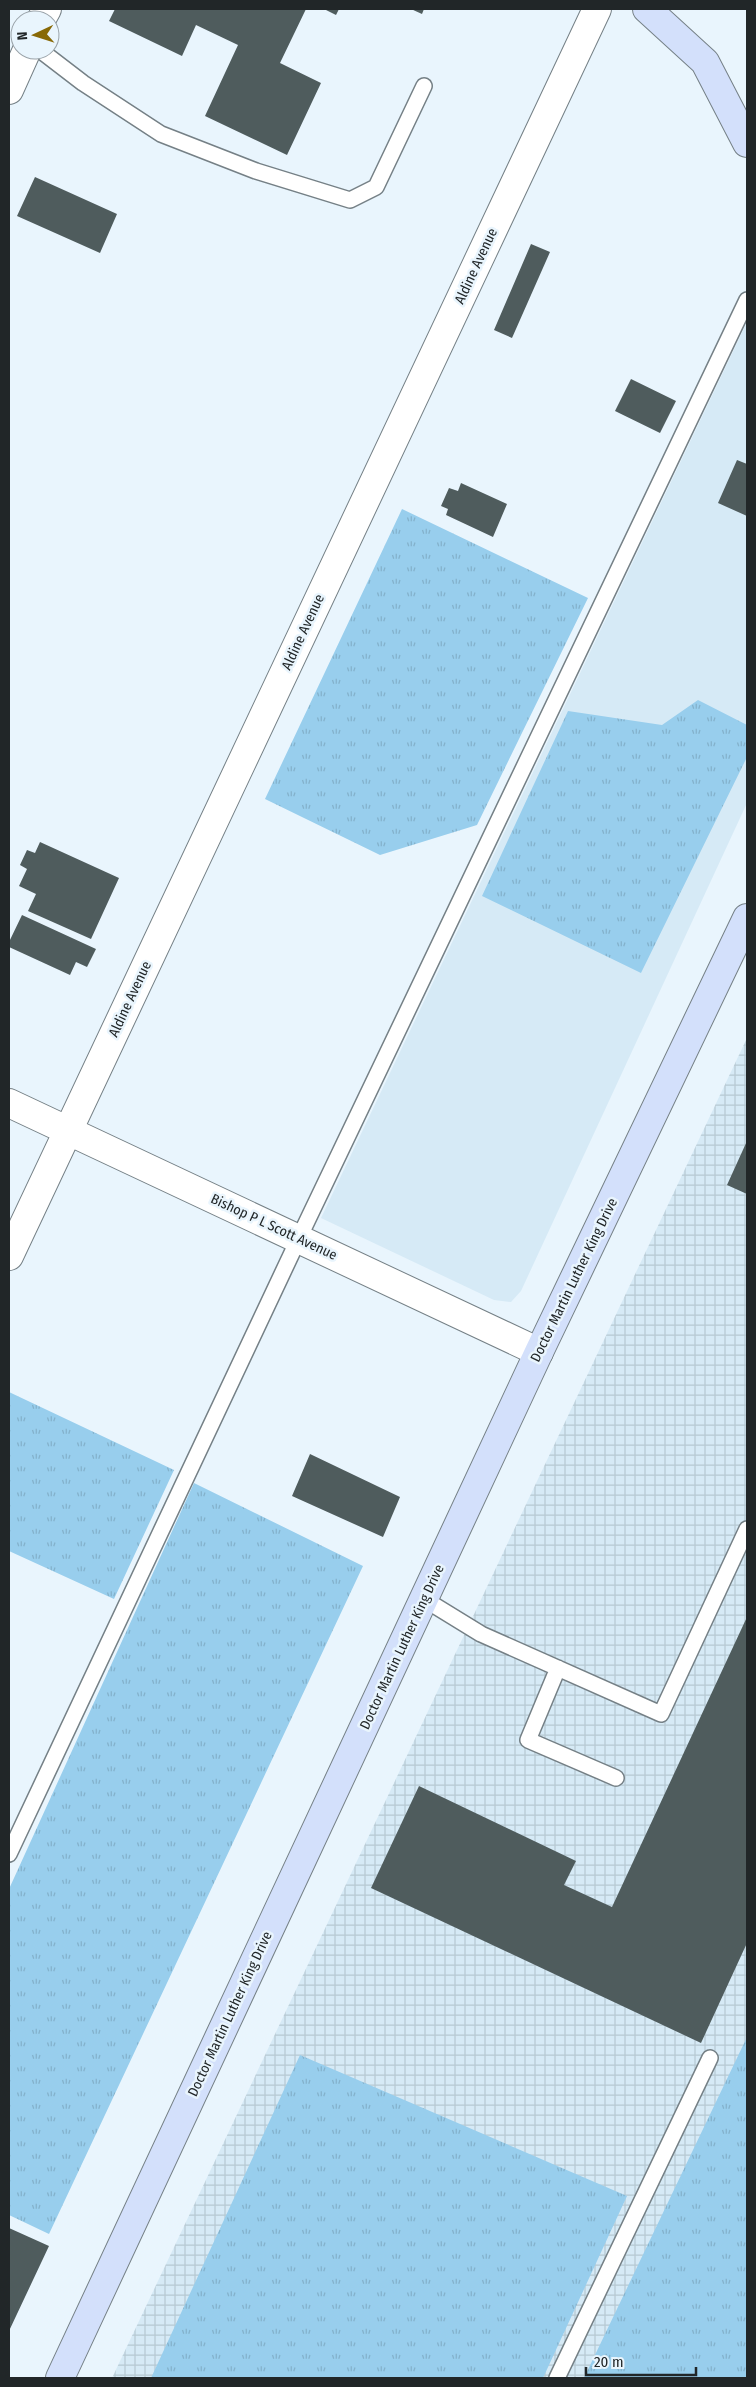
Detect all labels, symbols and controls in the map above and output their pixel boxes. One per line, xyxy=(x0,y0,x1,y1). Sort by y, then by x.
north arrow xyxy=(10,10,60,60)
text: N xyxy=(14,31,31,41)
street label: Aldine Avenue xyxy=(451,225,501,307)
street label: Aldine Avenue xyxy=(278,591,328,673)
street label: Aldine Avenue xyxy=(105,958,155,1040)
street label: Bishop P L Scott Avenue xyxy=(208,1190,340,1264)
street label: Doctor Martin Luther King Drive xyxy=(527,1195,621,1365)
street label: Doctor Martin Luther King Drive xyxy=(356,1562,448,1732)
street label: Doctor Martin Luther King Drive xyxy=(184,1929,276,2099)
scale bar xyxy=(586,2344,696,2376)
text: 20 m xyxy=(594,2353,624,2371)

